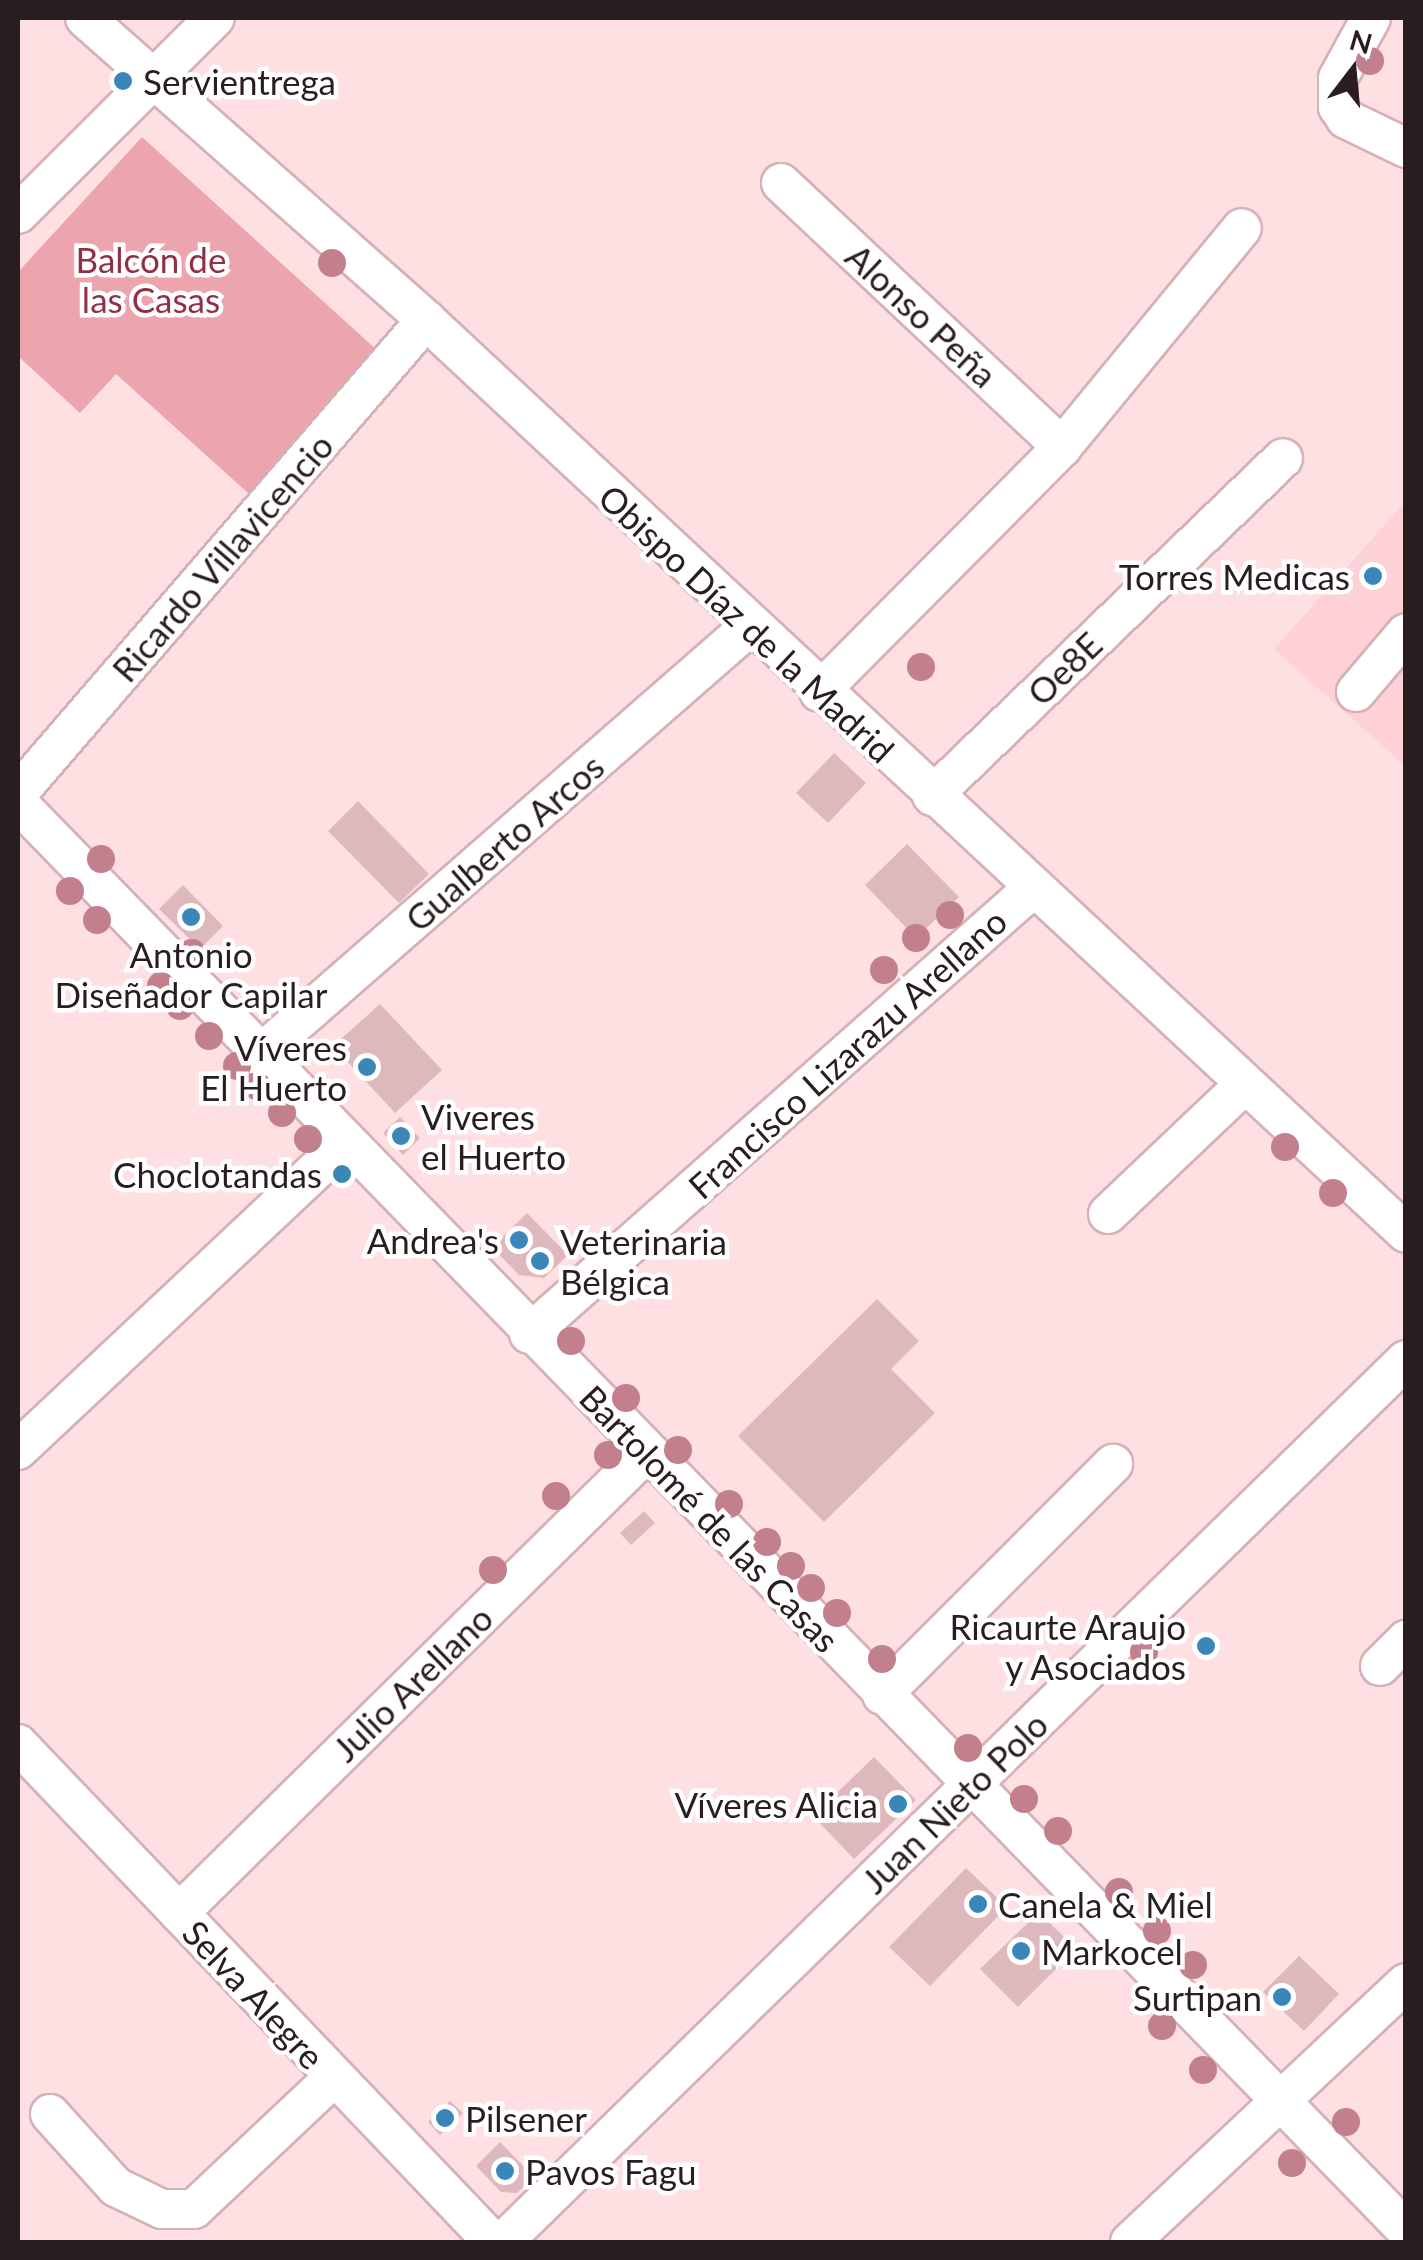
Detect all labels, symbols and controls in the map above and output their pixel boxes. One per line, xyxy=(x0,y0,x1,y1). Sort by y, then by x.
north arrow xyxy=(1303,20,1403,120)
text: N xyxy=(1346,22,1376,60)
place label: Servientrega xyxy=(143,60,336,102)
marker: Servientrega xyxy=(112,70,134,92)
street label: Alonso Peña xyxy=(838,235,1006,395)
park label: Balcón de las Casas xyxy=(76,238,226,320)
street label: Ricardo Villavicencio xyxy=(102,424,342,690)
street label: Obispo Díaz de la Madrid xyxy=(591,476,903,770)
place label: Torres Medicas xyxy=(1119,555,1350,597)
marker: Torres Medicas xyxy=(1360,563,1386,589)
street label: Oe8E xyxy=(1018,623,1110,713)
street label: Gualberto Arcos xyxy=(396,744,612,940)
street label: Francisco Lizarazu Arellano xyxy=(679,899,1015,1207)
marker: Antonio Diseñador Capilar xyxy=(180,906,202,928)
place label: Antonio Diseñador Capilar xyxy=(54,933,328,1015)
place label: Víveres El Huerto xyxy=(200,1026,347,1108)
marker: Víveres El Huerto xyxy=(356,1056,378,1078)
place label: Viveres el Huerto xyxy=(421,1095,566,1177)
marker: Viveres el Huerto xyxy=(390,1125,412,1147)
place label: Choclotandas xyxy=(113,1153,322,1195)
marker: Choclotandas xyxy=(331,1163,353,1185)
place label: Andrea's xyxy=(367,1219,499,1261)
place label: Veterinaria Bélgica xyxy=(560,1220,727,1302)
marker: Andrea's xyxy=(508,1229,530,1251)
marker: Veterinaria Bélgica xyxy=(529,1250,551,1272)
street label: Bartolomé de las Casas xyxy=(572,1376,848,1660)
street label: Julio Arellano xyxy=(323,1596,501,1770)
place label: Ricaurte Araujo y Asociados xyxy=(948,1605,1186,1687)
marker: Ricaurte Araujo y Asociados xyxy=(1195,1635,1217,1657)
street label: Juan Nieto Polo xyxy=(852,1703,1056,1901)
place label: Víveres Alicia xyxy=(673,1783,878,1825)
marker: Víveres Alicia xyxy=(887,1793,909,1815)
place label: Canela & Miel xyxy=(998,1883,1213,1925)
marker: Canela & Miel xyxy=(967,1893,989,1915)
street label: Selva Alegre xyxy=(174,1911,334,2077)
place label: Markocel xyxy=(1041,1930,1183,1972)
marker: Markocel xyxy=(1010,1940,1032,1962)
place label: Surtipan xyxy=(1133,1976,1262,2018)
marker: Surtipan xyxy=(1271,1986,1293,2008)
place label: Pilsener xyxy=(465,2097,587,2139)
marker: Pilsener xyxy=(434,2107,456,2129)
place label: Pavos Fagu xyxy=(525,2150,696,2192)
marker: Pavos Fagu xyxy=(494,2160,516,2182)

